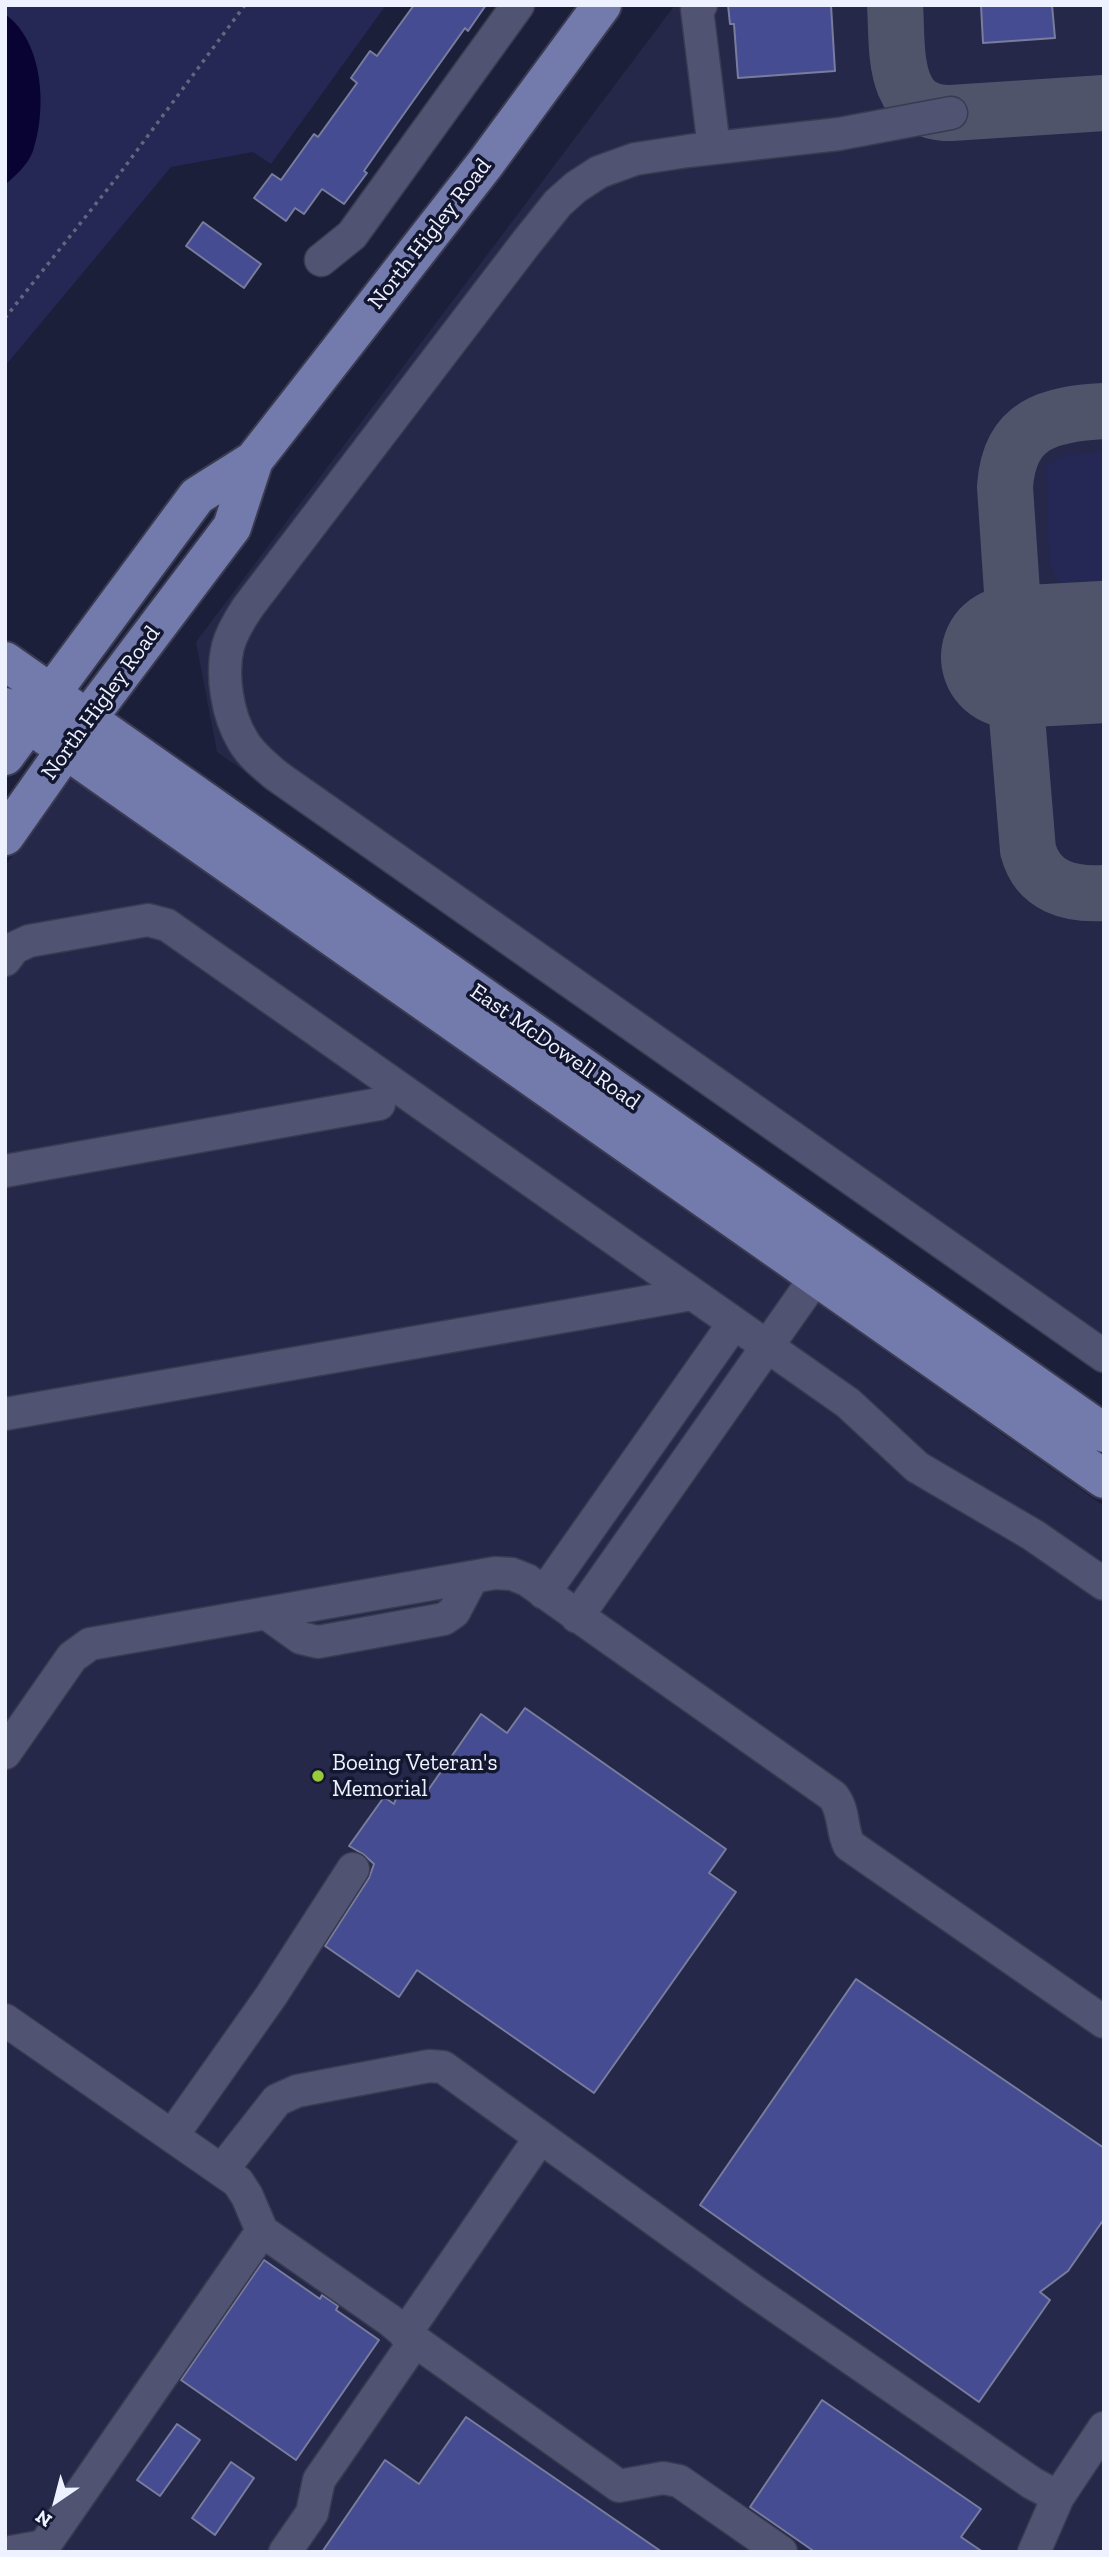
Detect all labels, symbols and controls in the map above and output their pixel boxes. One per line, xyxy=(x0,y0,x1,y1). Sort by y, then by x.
street label: North Higley Road xyxy=(363,153,497,315)
street label: North Higley Road xyxy=(36,620,166,786)
street label: East McDowell Road xyxy=(465,978,645,1116)
place label: Boeing Veteran's Memorial xyxy=(332,1749,498,1803)
marker: Boeing Veteran's Memorial xyxy=(310,1768,326,1784)
north arrow xyxy=(21,2466,91,2536)
text: N xyxy=(31,2505,56,2532)

